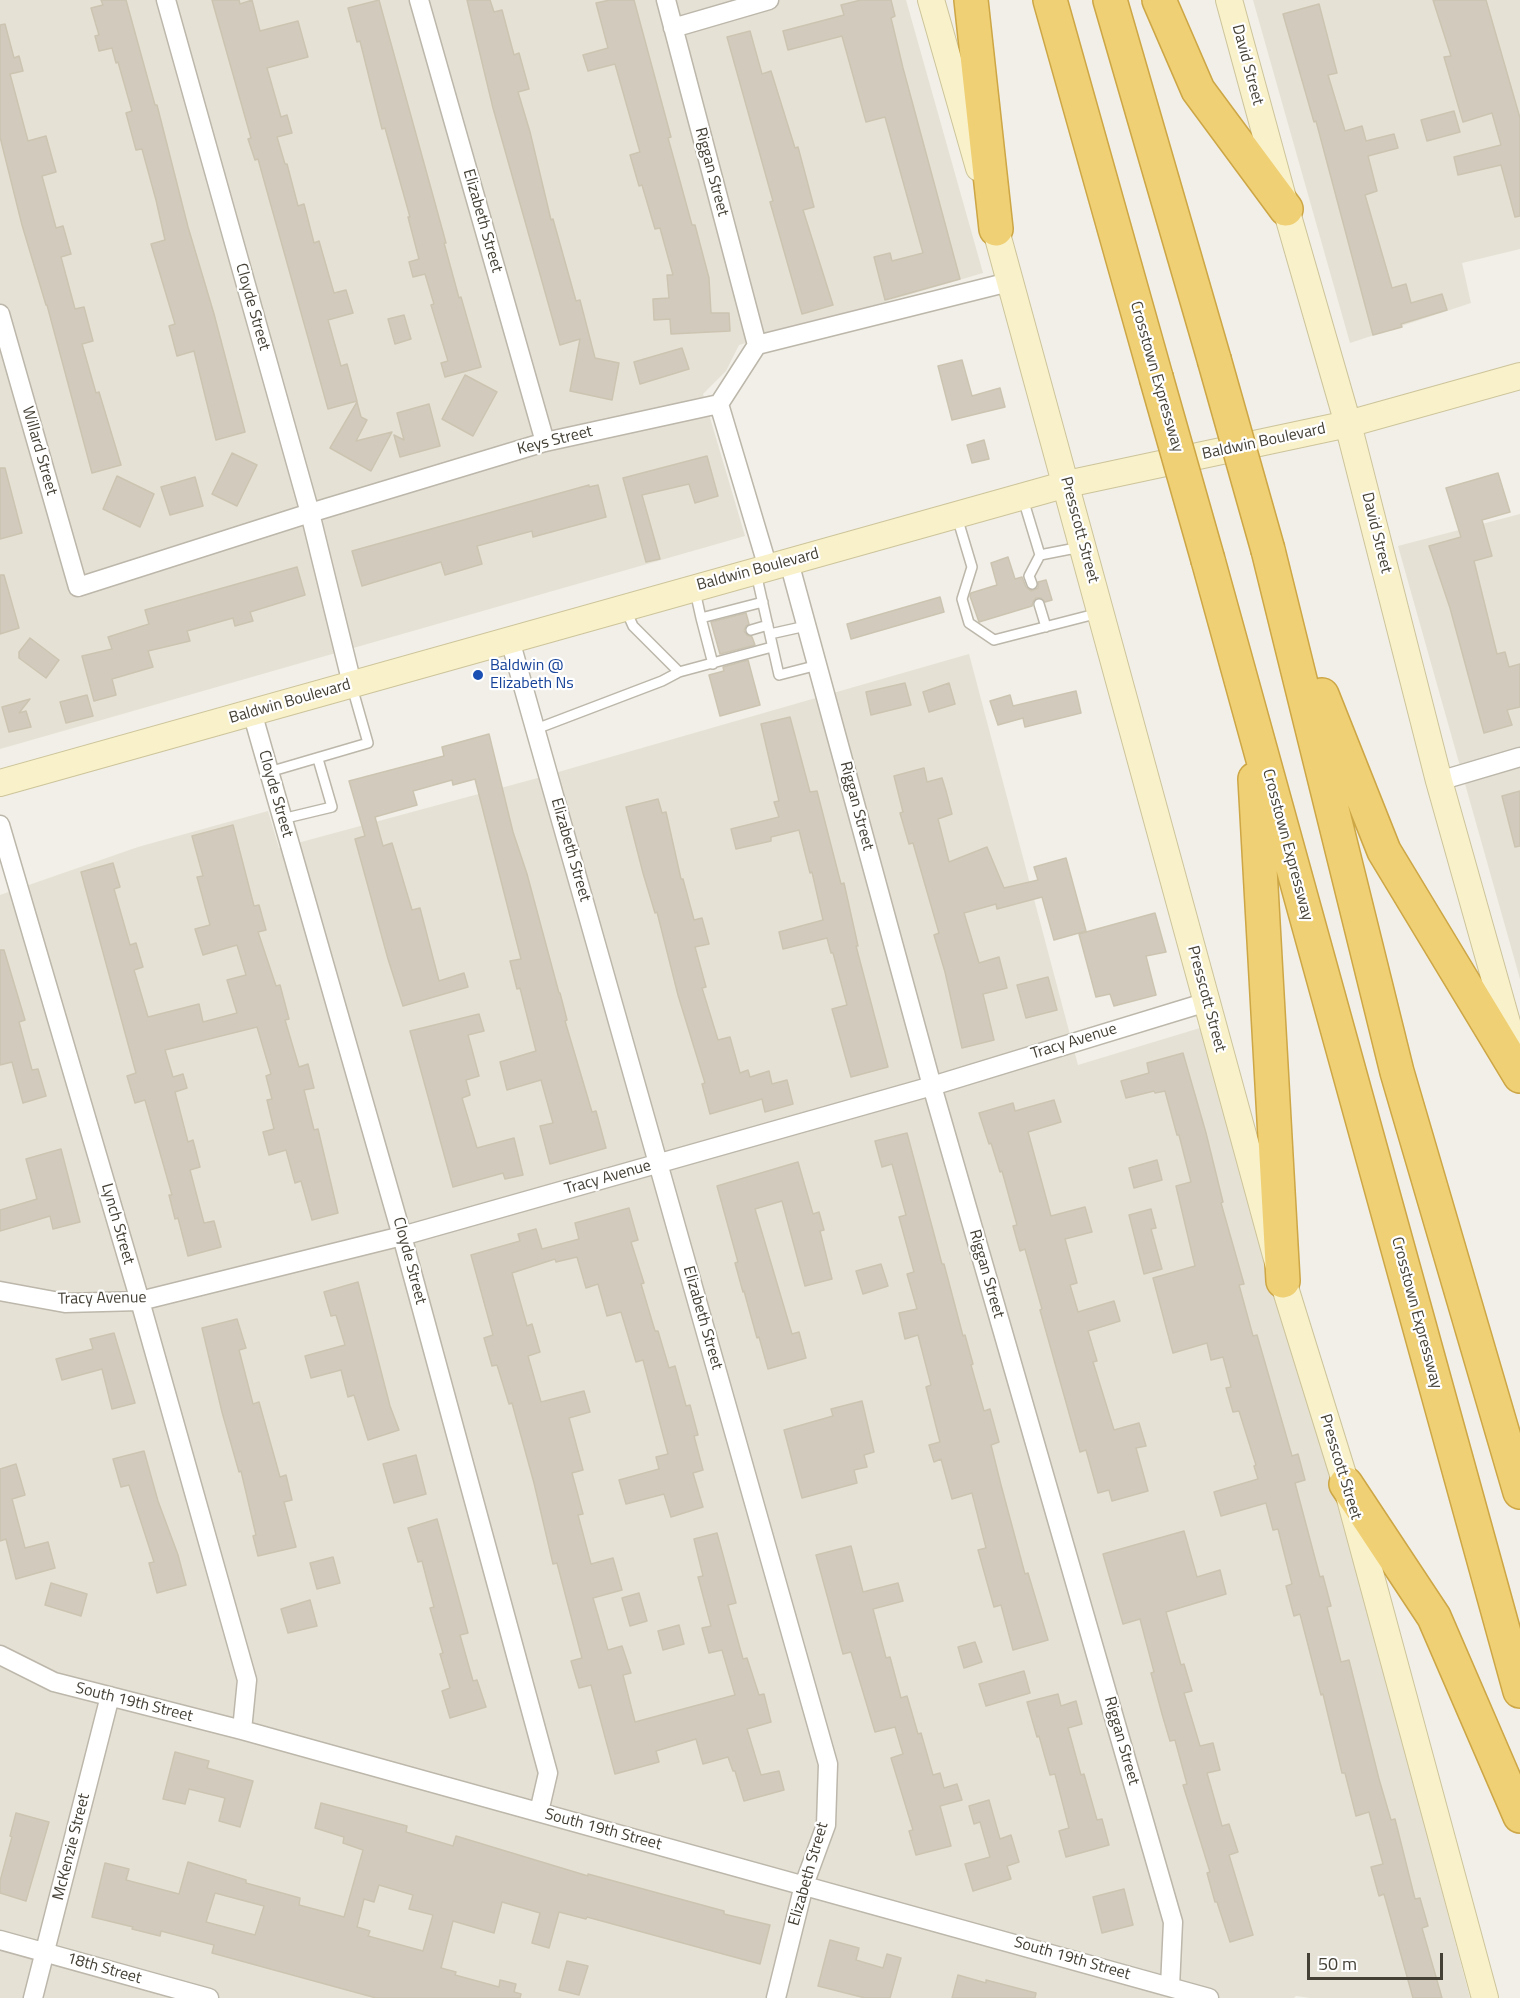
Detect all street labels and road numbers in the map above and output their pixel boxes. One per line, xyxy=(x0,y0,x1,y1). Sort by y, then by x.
street label: David Street xyxy=(1227,23,1267,107)
street label: Riggan Street xyxy=(690,125,732,219)
street label: Elizabeth Street xyxy=(458,167,506,275)
street label: Cloyde Street xyxy=(230,261,274,353)
street label: Crosstown Expressway xyxy=(1125,299,1187,455)
street label: Willard Street xyxy=(17,404,61,498)
street label: Baldwin Boulevard xyxy=(1201,420,1327,464)
street label: Keys Street xyxy=(516,422,594,460)
street label: Presscott Street xyxy=(1056,475,1102,585)
street label: David Street xyxy=(1357,491,1395,575)
street label: Baldwin Boulevard xyxy=(695,544,821,596)
street label: Baldwin Boulevard xyxy=(227,675,353,729)
street label: Cloyde Street xyxy=(253,748,297,840)
street label: Riggan Street xyxy=(835,759,877,853)
street label: Crosstown Expressway xyxy=(1258,767,1316,923)
street label: Elizabeth Street xyxy=(546,796,594,904)
street label: Presscott Street xyxy=(1183,944,1229,1054)
street label: Tracy Avenue xyxy=(1029,1020,1119,1064)
street label: Tracy Avenue xyxy=(563,1157,653,1199)
street label: Lynch Street xyxy=(96,1181,138,1267)
street label: Cloyde Street xyxy=(388,1215,430,1307)
street label: Riggan Street xyxy=(964,1228,1008,1320)
street label: Crosstown Expressway xyxy=(1387,1235,1445,1391)
street label: Elizabeth Street xyxy=(678,1264,726,1372)
street label: Tracy Avenue xyxy=(57,1289,147,1309)
street label: Presscott Street xyxy=(1315,1412,1365,1522)
street label: South 19th Street xyxy=(73,1679,195,1727)
street label: Riggan Street xyxy=(1099,1695,1143,1787)
street label: McKenzie Street xyxy=(49,1792,95,1902)
street label: South 19th Street xyxy=(542,1805,664,1855)
street label: Elizabeth Street xyxy=(785,1820,833,1928)
street label: South 19th Street xyxy=(1012,1933,1132,1985)
street label: 18th Street xyxy=(64,1949,144,1989)

